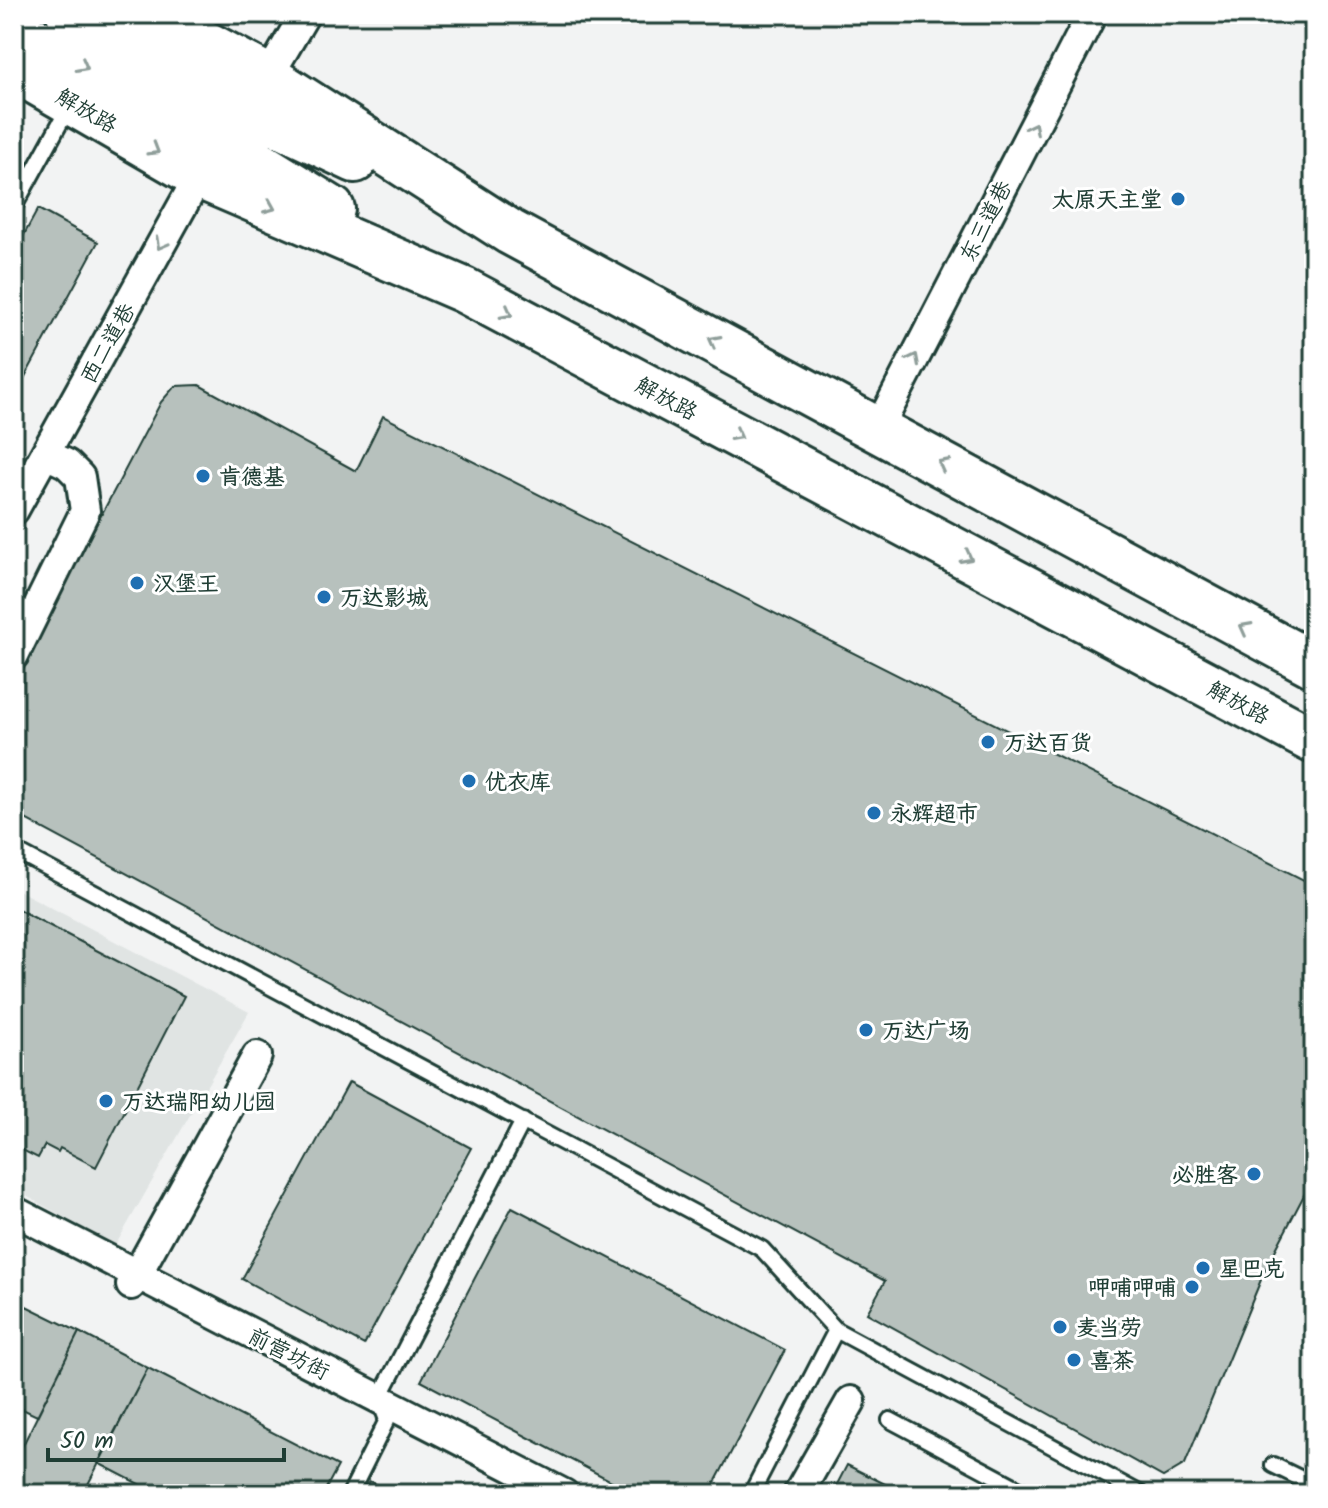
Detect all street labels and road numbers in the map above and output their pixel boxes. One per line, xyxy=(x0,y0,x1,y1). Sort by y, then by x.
street label: 解放路 xyxy=(48,81,123,144)
street label: 东三道巷 xyxy=(952,175,1023,269)
street label: 西二道巷 xyxy=(73,297,146,391)
street label: 解放路 xyxy=(628,369,703,431)
street label: 解放路 xyxy=(1200,673,1275,735)
street label: 前营坊街 xyxy=(241,1320,335,1391)

